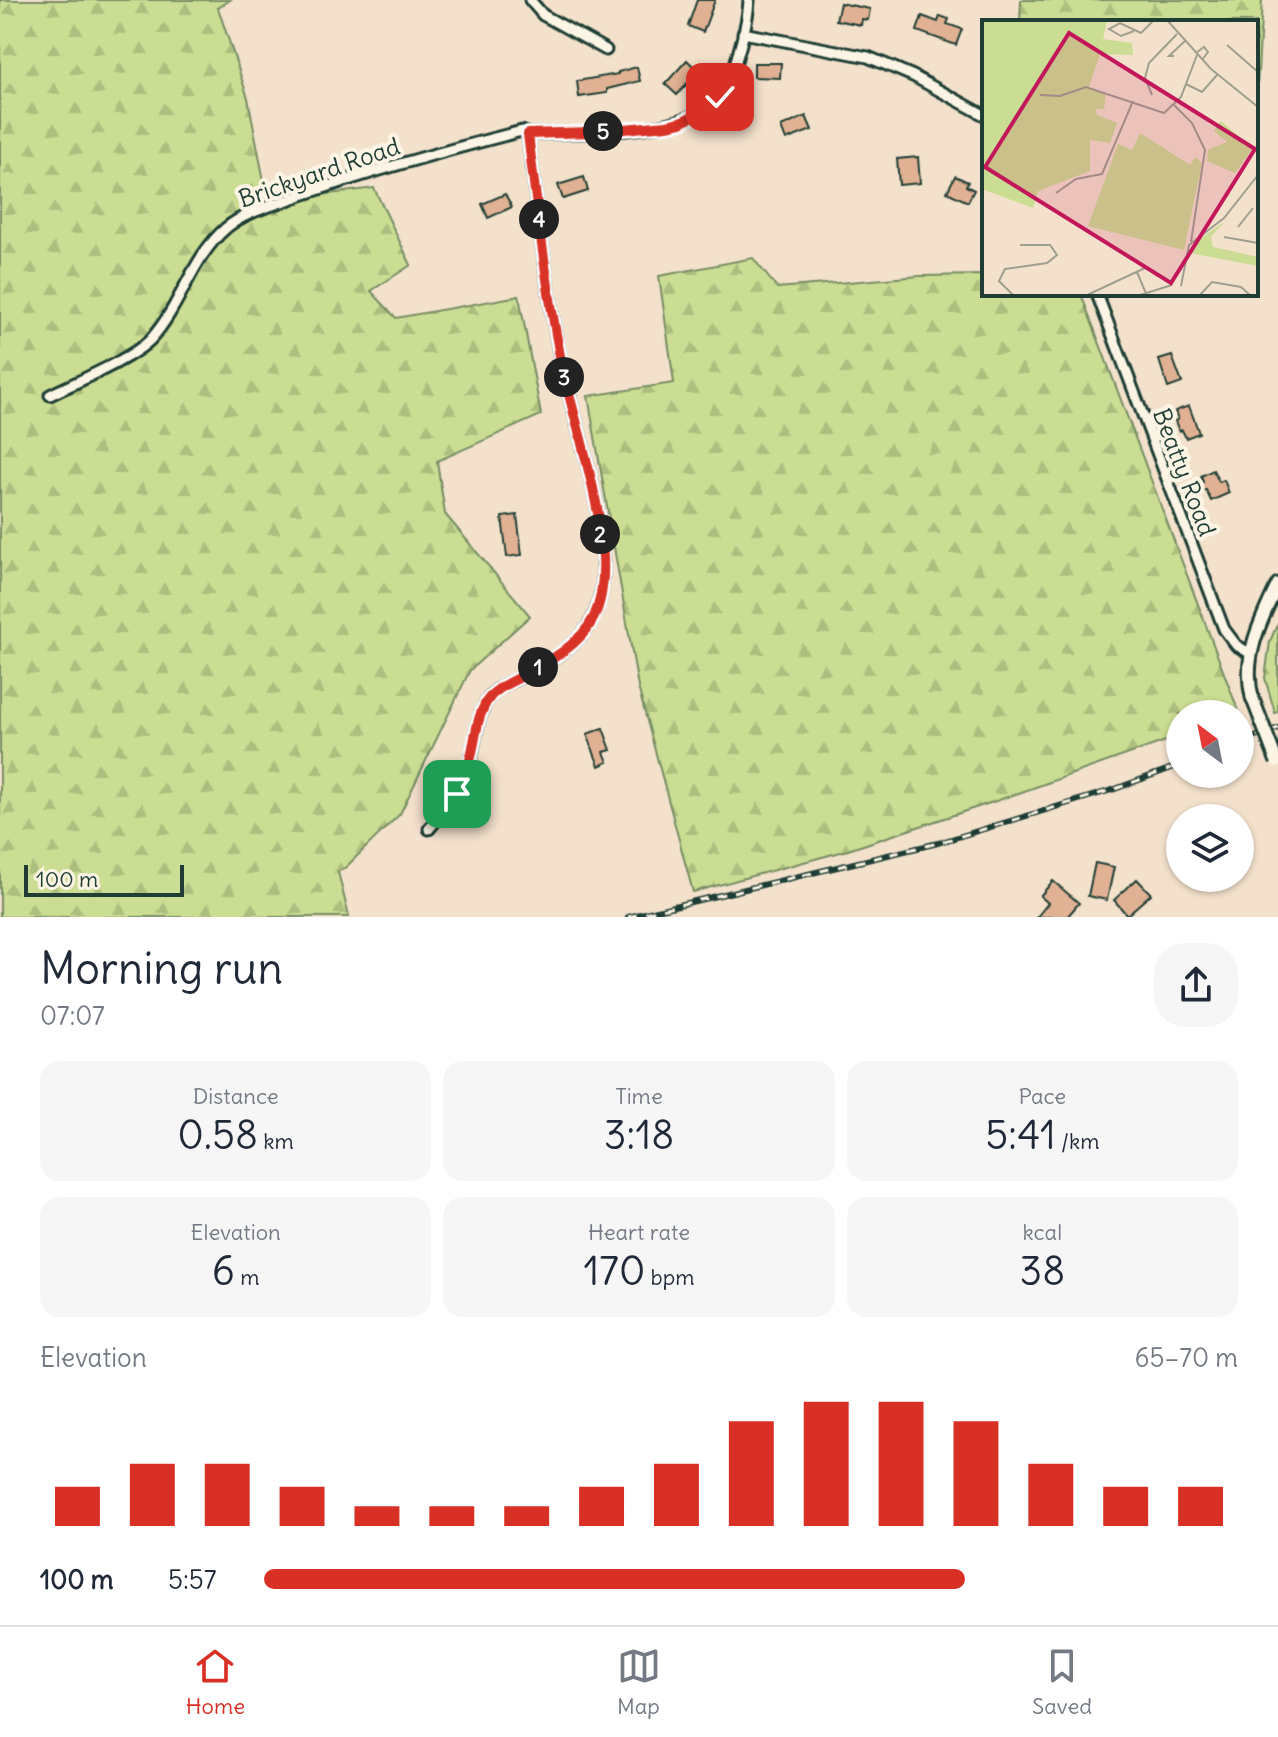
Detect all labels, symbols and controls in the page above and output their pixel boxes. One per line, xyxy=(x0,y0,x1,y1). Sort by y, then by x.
inset map xyxy=(982,20,1258,296)
pin xyxy=(686,63,754,131)
icon: check xyxy=(698,75,742,119)
pin: 5 xyxy=(583,111,623,151)
text: 5 xyxy=(597,117,609,145)
street label: Brickyard Road xyxy=(235,130,403,214)
pin: 4 xyxy=(519,199,559,239)
text: 4 xyxy=(533,205,545,233)
pin: 3 xyxy=(544,357,584,397)
text: 3 xyxy=(558,363,570,391)
street label: Beatty Road xyxy=(1147,404,1223,540)
pin: 2 xyxy=(580,514,620,554)
text: 2 xyxy=(594,520,606,548)
pin: 1 xyxy=(518,647,558,687)
text: 1 xyxy=(534,653,542,681)
north arrow xyxy=(1166,700,1254,788)
map controls xyxy=(1166,700,1254,892)
pin xyxy=(423,760,491,828)
icon: arrive xyxy=(435,772,479,816)
button: layers xyxy=(1166,804,1254,892)
scale bar xyxy=(24,861,184,897)
text: 100 m xyxy=(36,865,98,893)
text: Morning run xyxy=(40,941,283,996)
button: share xyxy=(1154,943,1238,1027)
text: 07:07 xyxy=(40,999,105,1032)
text: Distance xyxy=(193,1082,279,1110)
text: Time xyxy=(615,1082,663,1110)
text: Pace xyxy=(1018,1082,1066,1110)
text: 0.58 xyxy=(177,1110,258,1160)
text: 3:18 xyxy=(604,1110,674,1160)
text: 5:41 xyxy=(985,1110,1056,1160)
text: km xyxy=(258,1127,294,1155)
text: /km xyxy=(1056,1127,1100,1155)
text: Elevation xyxy=(191,1218,281,1246)
text: Heart rate xyxy=(588,1218,690,1246)
text: kcal xyxy=(1023,1218,1062,1246)
text: 6 xyxy=(212,1246,235,1296)
text: 170 xyxy=(583,1246,645,1296)
text: 38 xyxy=(1019,1246,1065,1296)
text: m xyxy=(235,1263,259,1291)
text: bpm xyxy=(645,1263,695,1291)
text: Elevation xyxy=(40,1341,147,1374)
text: 65–70 m xyxy=(1134,1341,1238,1374)
text: 100 m xyxy=(40,1563,114,1596)
text: 5:57 xyxy=(168,1563,217,1596)
tab: Home xyxy=(186,1644,245,1720)
tab: Map xyxy=(617,1644,661,1720)
tab: Saved xyxy=(1032,1644,1092,1720)

